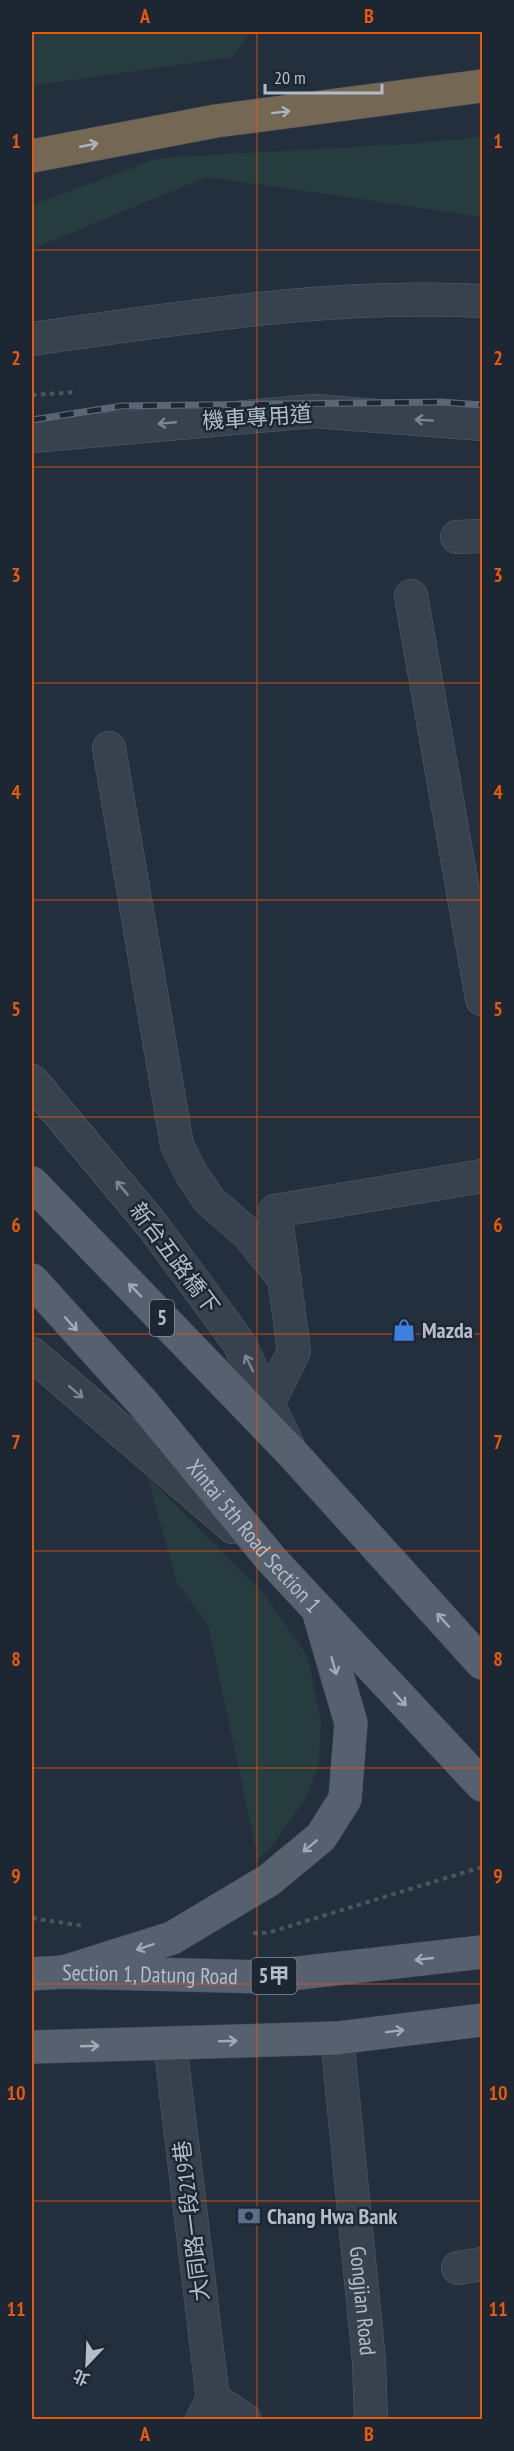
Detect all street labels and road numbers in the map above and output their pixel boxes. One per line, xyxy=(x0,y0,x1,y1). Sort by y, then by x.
street label: 機車專用道 xyxy=(201,399,313,435)
street label: 新台五路橋下 xyxy=(124,1197,226,1319)
road number: 5 xyxy=(150,1300,174,1336)
street label: Xintai 5th Road Section 1 xyxy=(181,1453,328,1618)
street label: Section 1, Datung Road xyxy=(62,1958,238,1990)
road number: 5甲 xyxy=(252,1958,296,1994)
street label: 大同路一段219巷 xyxy=(167,2139,215,2303)
street label: Gongjian Road xyxy=(344,2245,382,2357)

